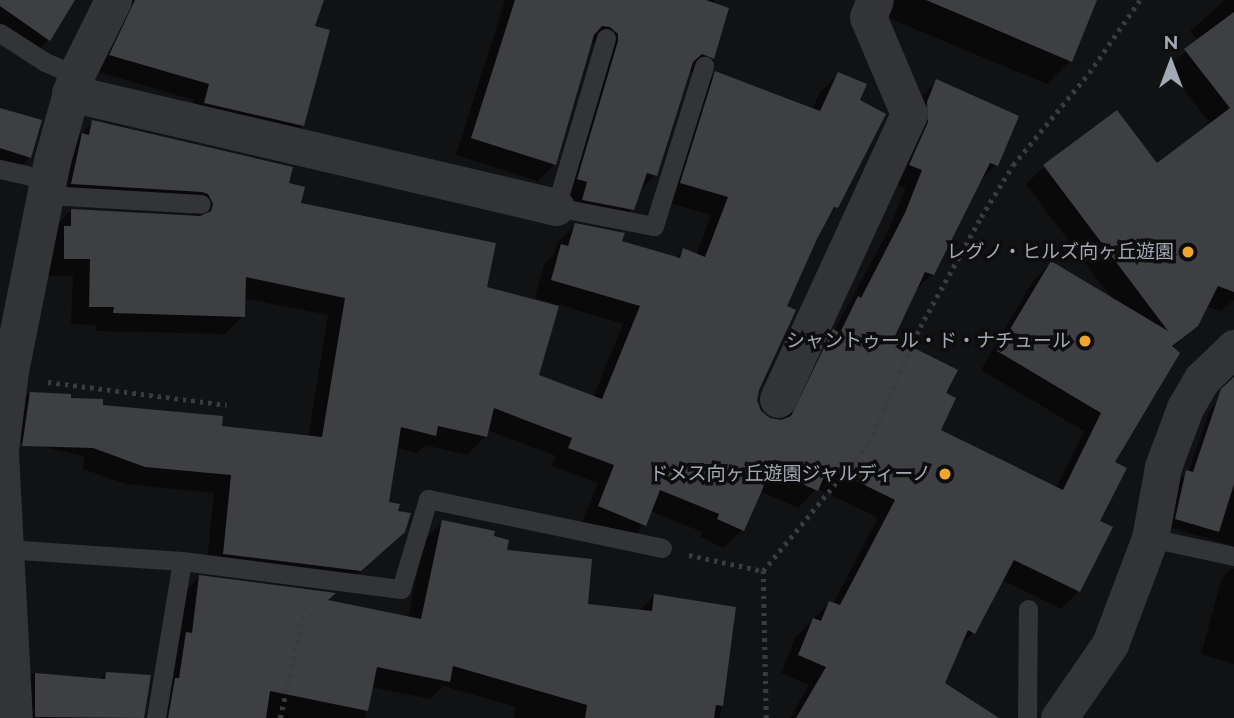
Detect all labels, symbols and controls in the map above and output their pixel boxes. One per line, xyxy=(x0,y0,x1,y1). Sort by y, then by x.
north arrow xyxy=(1136,28,1206,98)
text: N xyxy=(1164,31,1178,53)
place label: レグノ・ヒルズ向ヶ丘遊園 xyxy=(946,241,1174,263)
marker: レグノ・ヒルズ向ヶ丘遊園 xyxy=(1180,244,1196,260)
place label: シャントゥール・ド・ナチュール xyxy=(786,330,1071,352)
marker: シャントゥール・ド・ナチュール xyxy=(1077,333,1093,349)
place label: ドメス向ヶ丘遊園ジャルディーノ xyxy=(646,463,931,485)
marker: ドメス向ヶ丘遊園ジャルディーノ xyxy=(937,466,953,482)

